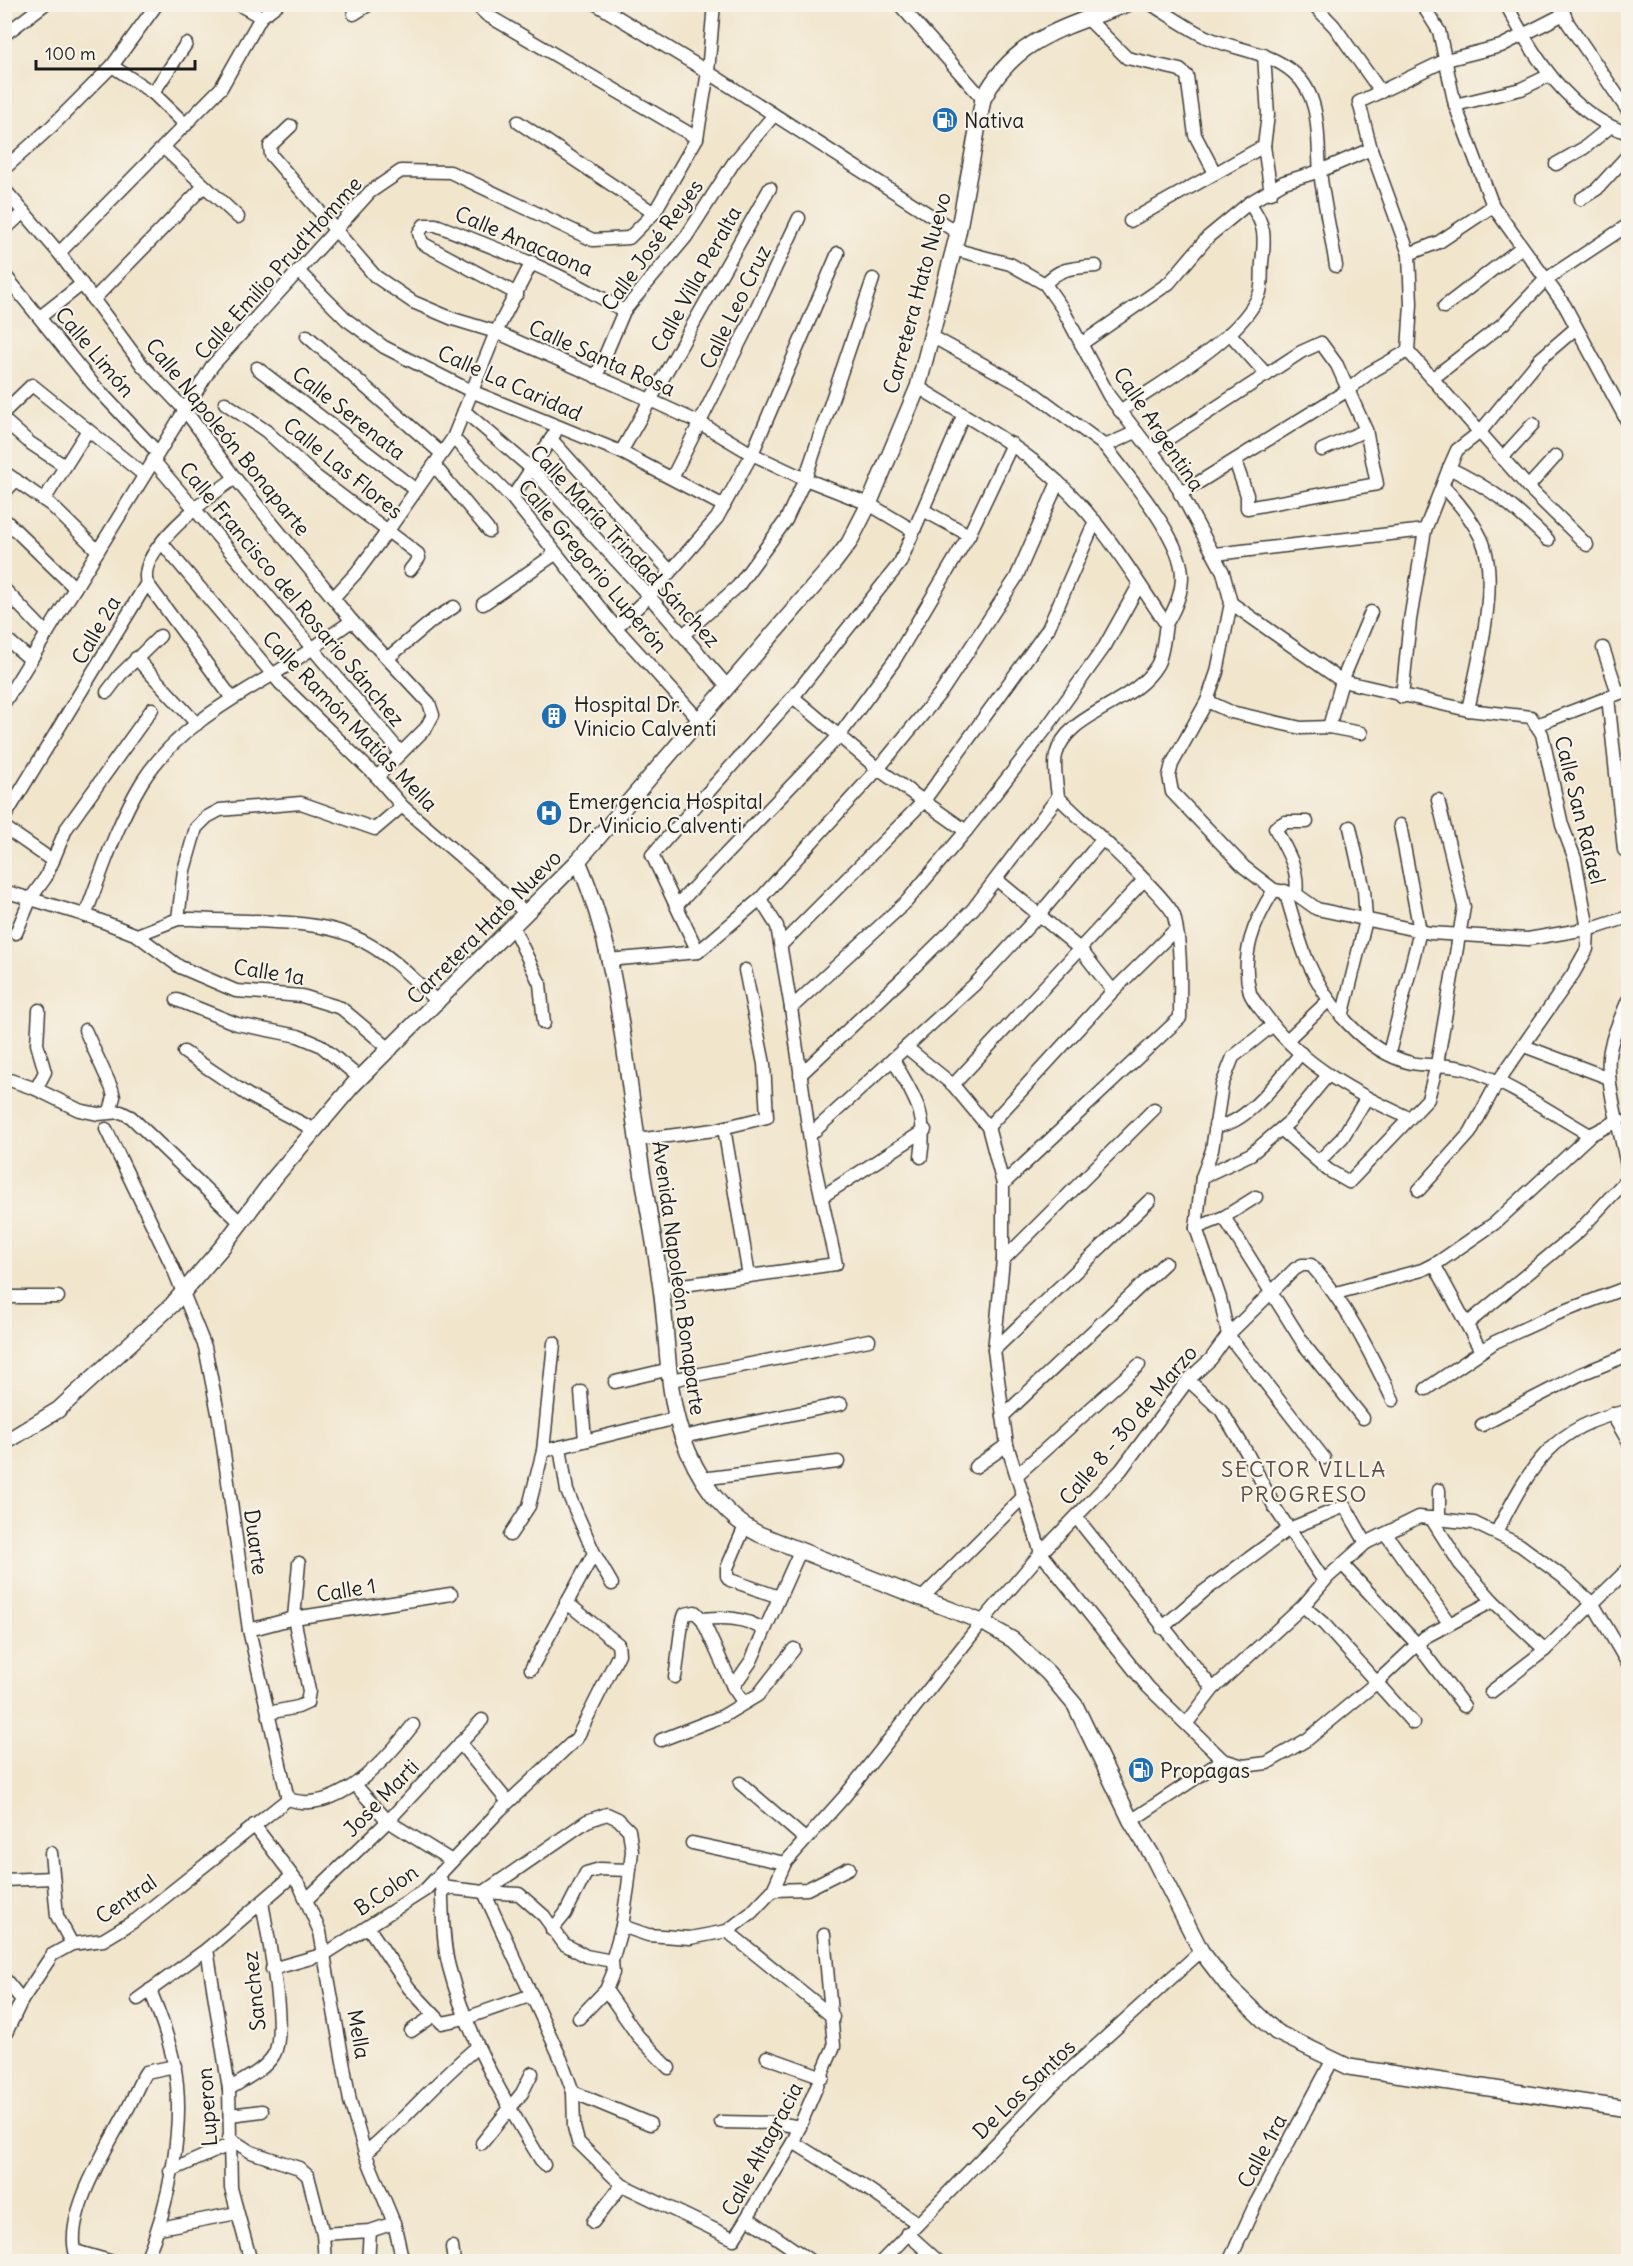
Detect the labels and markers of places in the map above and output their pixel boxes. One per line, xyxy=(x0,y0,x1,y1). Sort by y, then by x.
fuel station icon: Nativa xyxy=(930,105,960,135)
place label: Nativa xyxy=(964,107,1024,134)
place label: Hospital Dr. Vinicio Calventi xyxy=(574,691,717,742)
building icon: Hospital Dr. Vinicio Calventi xyxy=(539,701,569,731)
place label: Emergencia Hospital Dr. Vinicio Calventi xyxy=(568,788,763,839)
hospital icon: Emergencia Hospital Dr. Vinicio Calventi xyxy=(534,798,564,828)
fuel station icon: Propagas xyxy=(1126,1755,1156,1785)
place label: Propagas xyxy=(1160,1757,1250,1784)

